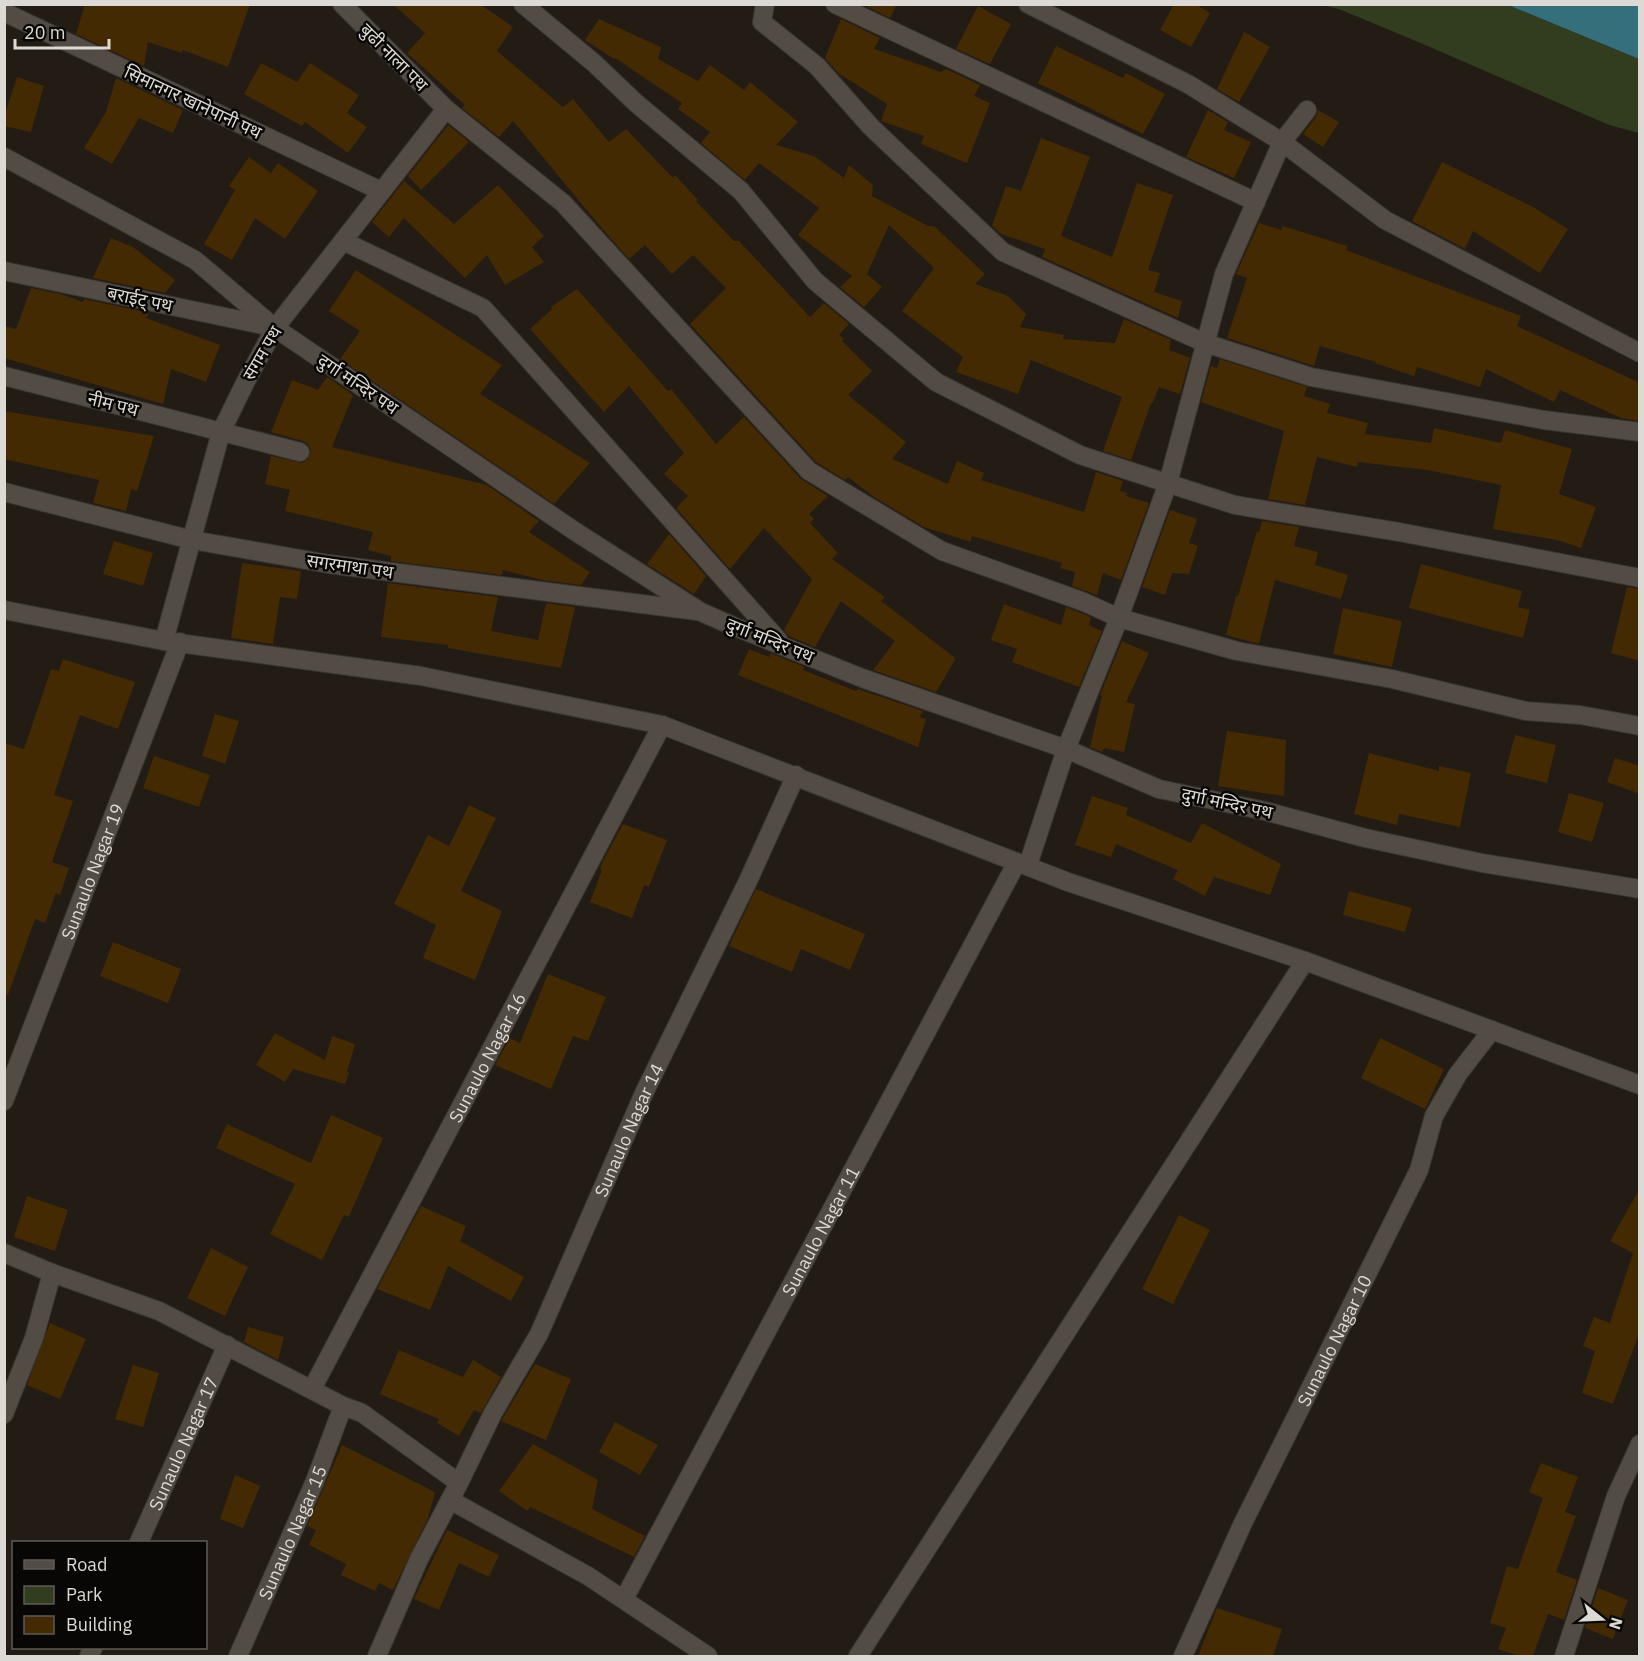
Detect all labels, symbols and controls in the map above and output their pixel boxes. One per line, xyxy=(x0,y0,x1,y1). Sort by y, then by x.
scale bar xyxy=(15,12,110,50)
street label: बुढी नाला पथ xyxy=(354,18,433,97)
text: 20 m xyxy=(24,21,66,44)
street label: सिमानगर खानेपानी पथ xyxy=(121,60,266,144)
street label: बराईट् पथ xyxy=(105,281,175,317)
street label: संगम पथ xyxy=(237,321,287,384)
street label: दुर्गा मन्दिर पथ xyxy=(313,349,403,420)
street label: नीम पथ xyxy=(85,387,141,421)
street label: सगरमाथा पथ xyxy=(305,549,395,584)
street label: दुर्गा मन्दिर पथ xyxy=(722,612,818,669)
street label: दुर्गा मन्दिर पथ xyxy=(1179,782,1275,825)
street label: Sunaulo Nagar 19 xyxy=(56,800,129,943)
street label: Sunaulo Nagar 16 xyxy=(443,988,531,1126)
street label: Sunaulo Nagar 14 xyxy=(589,1059,668,1200)
street label: Sunaulo Nagar 11 xyxy=(776,1162,864,1300)
street label: Sunaulo Nagar 10 xyxy=(1292,1271,1376,1410)
street label: Sunaulo Nagar 17 xyxy=(143,1373,223,1514)
street label: Sunaulo Nagar 15 xyxy=(253,1462,331,1603)
legend xyxy=(12,1541,207,1649)
text: Road xyxy=(66,1553,107,1576)
text: Park xyxy=(66,1583,103,1606)
north arrow xyxy=(1572,1589,1632,1649)
text: Building xyxy=(66,1613,133,1636)
text: N xyxy=(1605,1615,1628,1632)

